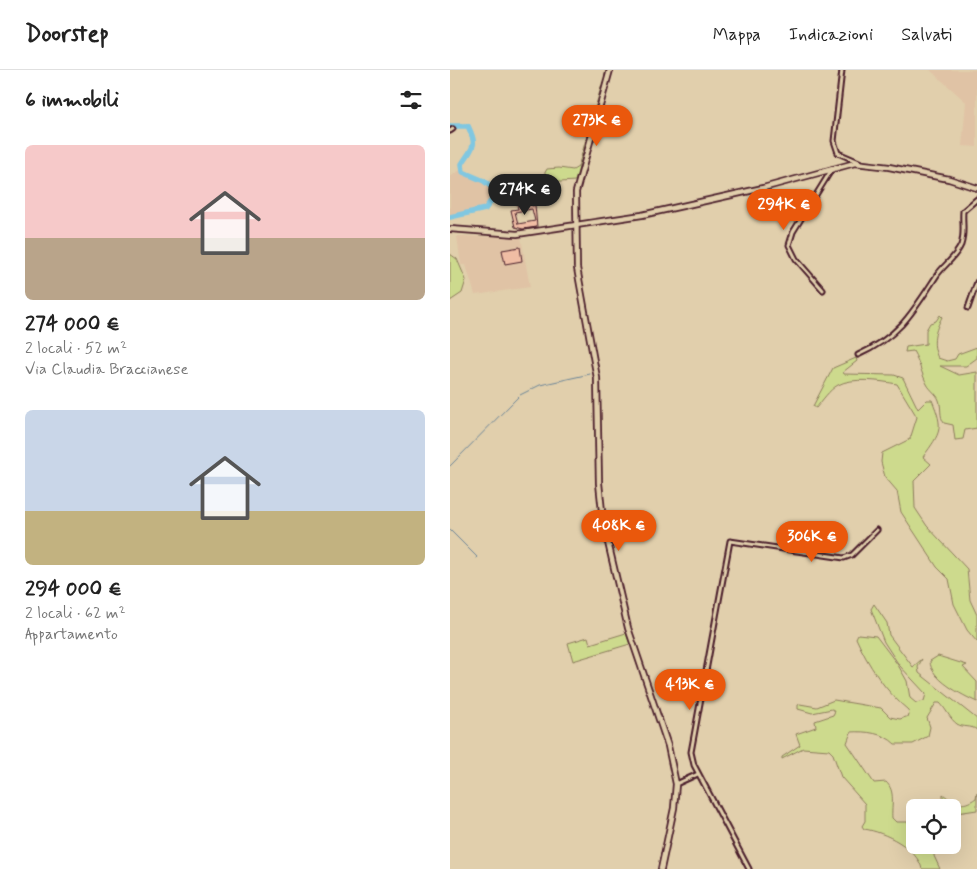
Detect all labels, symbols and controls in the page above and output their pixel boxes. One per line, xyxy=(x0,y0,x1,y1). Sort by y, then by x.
text: Doorstep xyxy=(25,19,109,50)
text: Mappa xyxy=(713,23,761,47)
text: Indicazioni xyxy=(789,23,873,47)
text: Salvati xyxy=(901,23,952,47)
text: 6 immobili xyxy=(25,86,119,114)
icon: filters xyxy=(397,86,425,114)
pin: 273K € xyxy=(556,104,638,147)
text: 273K € xyxy=(573,110,621,131)
pin: 274K € xyxy=(484,174,566,216)
icon: home xyxy=(180,178,270,268)
text: 274K € xyxy=(499,179,551,200)
pin: 294K € xyxy=(743,189,825,231)
text: 294K € xyxy=(758,194,810,215)
text: 274 000 € xyxy=(25,310,120,338)
text: 2 locali · 52 m² xyxy=(25,338,127,359)
text: Via Claudia Braccianese xyxy=(25,359,188,380)
icon: home xyxy=(180,443,270,533)
pin: 408K € xyxy=(578,510,660,552)
text: 408K € xyxy=(592,515,646,536)
pin: 306K € xyxy=(771,520,853,563)
text: 306K € xyxy=(787,526,837,547)
text: 294 000 € xyxy=(25,575,122,603)
text: 2 locali · 62 m² xyxy=(25,603,126,624)
text: Appartamento xyxy=(25,624,118,645)
pin: 413K € xyxy=(649,668,731,711)
text: 413K € xyxy=(666,674,714,695)
map controls xyxy=(906,799,961,854)
button: locate xyxy=(906,799,961,854)

